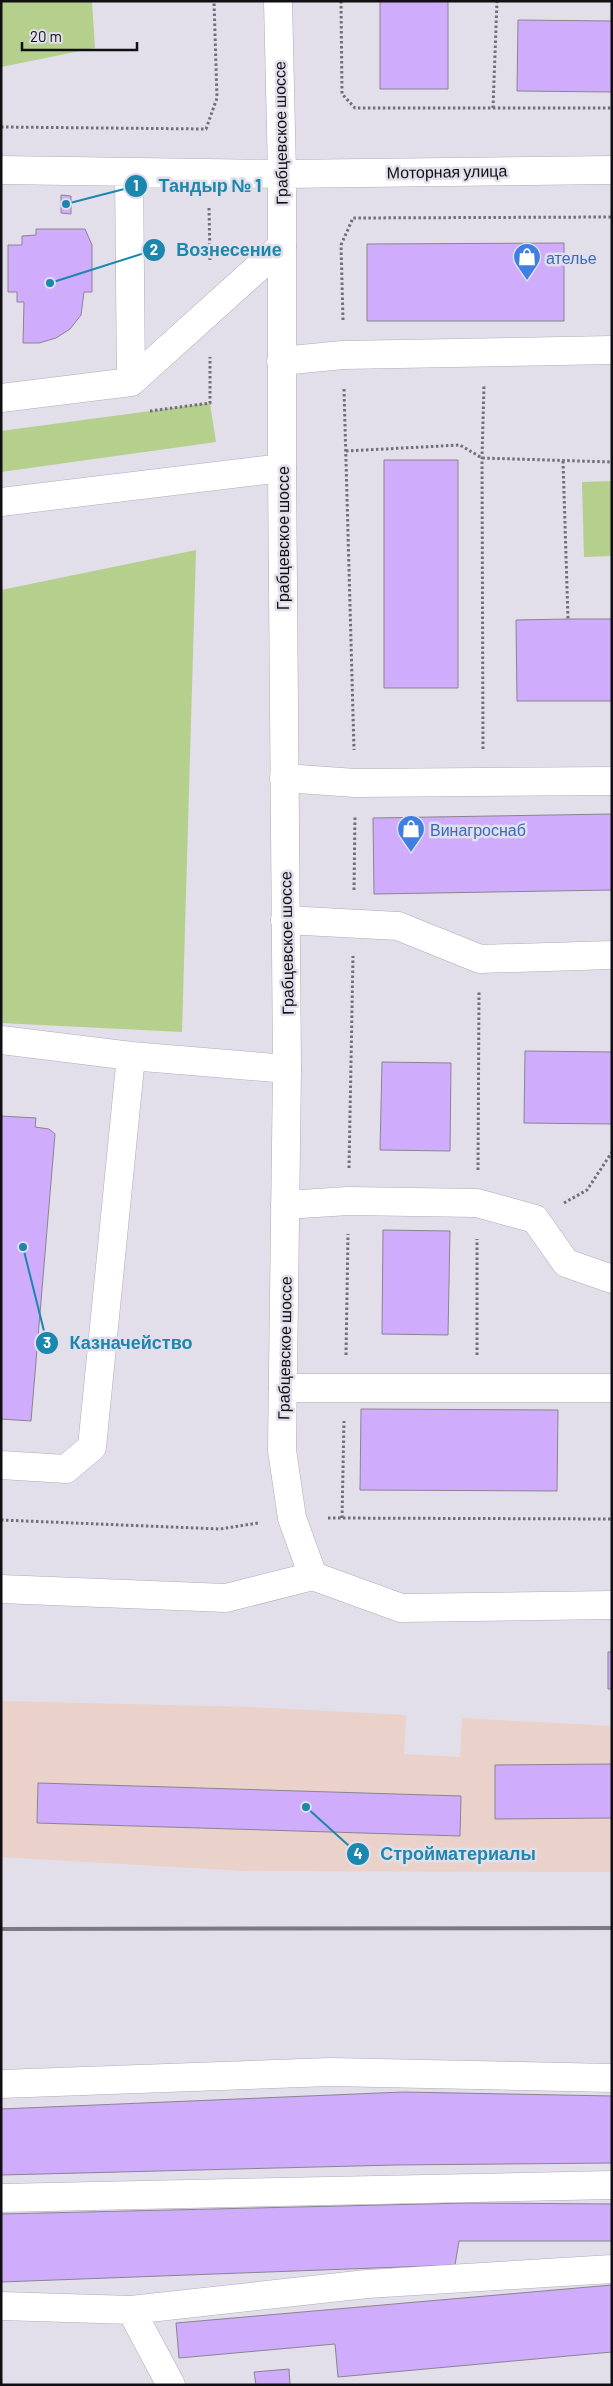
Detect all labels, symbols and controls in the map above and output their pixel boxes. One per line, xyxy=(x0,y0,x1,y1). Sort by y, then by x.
scale bar xyxy=(22,20,138,52)
text: 20 m xyxy=(30,27,62,45)
street label: Грабцевское шоссе xyxy=(269,61,291,205)
street label: Моторная улица xyxy=(387,160,508,182)
callout: Тандыр № 1 xyxy=(123,169,271,202)
text: Тандыр № 1 xyxy=(159,174,261,196)
text: 1 xyxy=(133,176,139,194)
callout: Вознесение xyxy=(141,234,292,267)
text: Вознесение xyxy=(176,238,282,260)
text: 2 xyxy=(150,240,158,258)
shop icon: ателье xyxy=(512,242,542,281)
place label: ателье xyxy=(546,248,597,267)
street label: Грабцевское шоссе xyxy=(273,466,292,610)
shop icon: Винагроснаб xyxy=(396,814,426,853)
place label: Винагроснаб xyxy=(430,820,526,839)
street label: Грабцевское шоссе xyxy=(275,871,297,1015)
street label: Грабцевское шоссе xyxy=(273,1276,295,1420)
callout: Казначейство xyxy=(34,1326,202,1359)
text: Казначейство xyxy=(70,1331,193,1353)
text: 3 xyxy=(43,1333,51,1351)
callout: Стройматериалы xyxy=(346,1837,546,1870)
text: Стройматериалы xyxy=(380,1842,536,1864)
text: 4 xyxy=(353,1844,363,1862)

